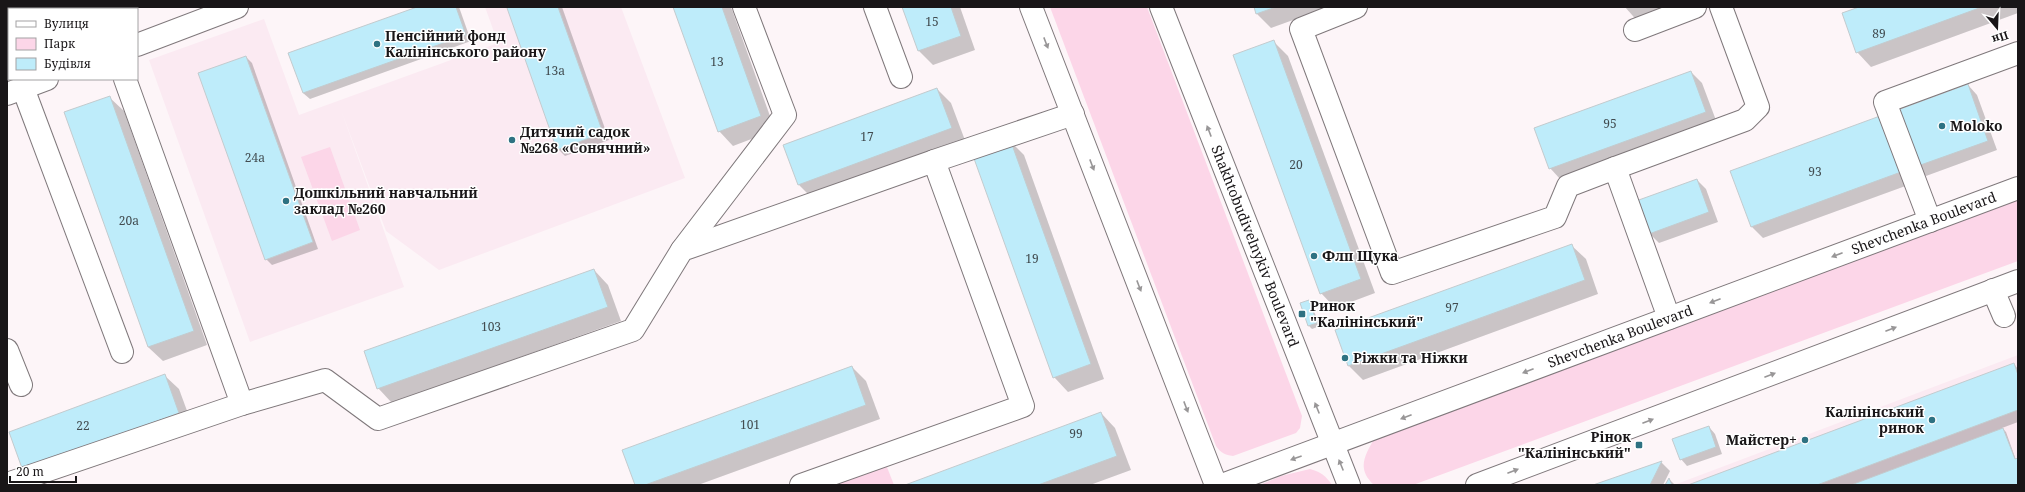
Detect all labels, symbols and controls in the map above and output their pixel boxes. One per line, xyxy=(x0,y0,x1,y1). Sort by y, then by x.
legend xyxy=(8,8,138,80)
north arrow xyxy=(1977,8,2017,48)
house number: 15 xyxy=(925,13,939,30)
text: Вулиця xyxy=(44,15,89,32)
house number: 89 xyxy=(1872,25,1886,42)
place label: Пенсійний фонд Калінінського району xyxy=(385,26,546,61)
text: Пн xyxy=(1990,28,2011,48)
text: Парк xyxy=(44,35,76,52)
one-way arrow xyxy=(1043,38,1049,50)
marker: Пенсійний фонд Калінінського району xyxy=(372,39,382,49)
house number: 13 xyxy=(710,53,724,70)
text: Будівля xyxy=(44,55,91,72)
house number: 13а xyxy=(545,62,565,79)
house number: 95 xyxy=(1603,115,1617,132)
place label: Moloko xyxy=(1950,116,2003,135)
marker: Moloko xyxy=(1937,121,1947,131)
place label: Дитячий садок №268 «Сонячний» xyxy=(520,122,651,157)
one-way arrow xyxy=(1206,124,1212,136)
house number: 17 xyxy=(860,128,874,145)
marker: Дитячий садок №268 «Сонячний» xyxy=(507,135,517,145)
street label: Shakhtobudivelnykiv Boulevard xyxy=(1207,142,1304,350)
house number: 24а xyxy=(245,149,265,166)
house number: 20 xyxy=(1289,156,1303,173)
one-way arrow xyxy=(1090,159,1096,171)
house number: 93 xyxy=(1808,163,1822,180)
place label: Дошкільний навчальний заклад №260 xyxy=(294,183,478,218)
street label: Shevchenka Boulevard xyxy=(1848,187,1999,258)
marker: Дошкільний навчальний заклад №260 xyxy=(281,196,291,206)
house number: 20а xyxy=(119,212,139,229)
place label: Флп Щука xyxy=(1322,246,1398,265)
house number: 19 xyxy=(1025,250,1039,267)
marker: Флп Щука xyxy=(1309,251,1319,261)
one-way arrow xyxy=(1831,253,1843,259)
one-way arrow xyxy=(1137,280,1143,292)
place label: Ринок "Калінінський" xyxy=(1310,296,1423,331)
one-way arrow xyxy=(1709,298,1721,304)
house number: 97 xyxy=(1445,299,1459,316)
street label: Shevchenka Boulevard xyxy=(1545,300,1696,372)
marker: Ринок "Калінінський" xyxy=(1297,309,1307,319)
house number: 103 xyxy=(481,318,501,335)
one-way arrow xyxy=(1886,326,1898,332)
place label: Ріжки та Ніжки xyxy=(1353,348,1468,367)
marker: Ріжки та Ніжки xyxy=(1340,353,1350,363)
one-way arrow xyxy=(1522,368,1534,374)
one-way arrow xyxy=(1764,371,1776,377)
one-way arrow xyxy=(1183,402,1189,413)
one-way arrow xyxy=(1314,402,1320,414)
place label: Калінінський ринок xyxy=(1825,402,1924,437)
one-way arrow xyxy=(1400,414,1412,420)
marker: Калінінський ринок xyxy=(1927,415,1937,425)
house number: 101 xyxy=(740,416,760,433)
house number: 22 xyxy=(76,417,90,434)
one-way arrow xyxy=(1642,417,1654,423)
house number: 99 xyxy=(1069,425,1083,442)
place label: Рінок "Калінінський" xyxy=(1518,427,1631,462)
place label: Майстер+ xyxy=(1726,430,1797,449)
marker: Майстер+ xyxy=(1800,435,1810,445)
marker: Рінок "Калінінський" xyxy=(1634,440,1644,450)
one-way arrow xyxy=(1289,455,1301,461)
scale bar xyxy=(10,458,76,484)
one-way arrow xyxy=(1337,458,1343,470)
text: 20 m xyxy=(16,463,44,480)
one-way arrow xyxy=(1508,468,1520,474)

